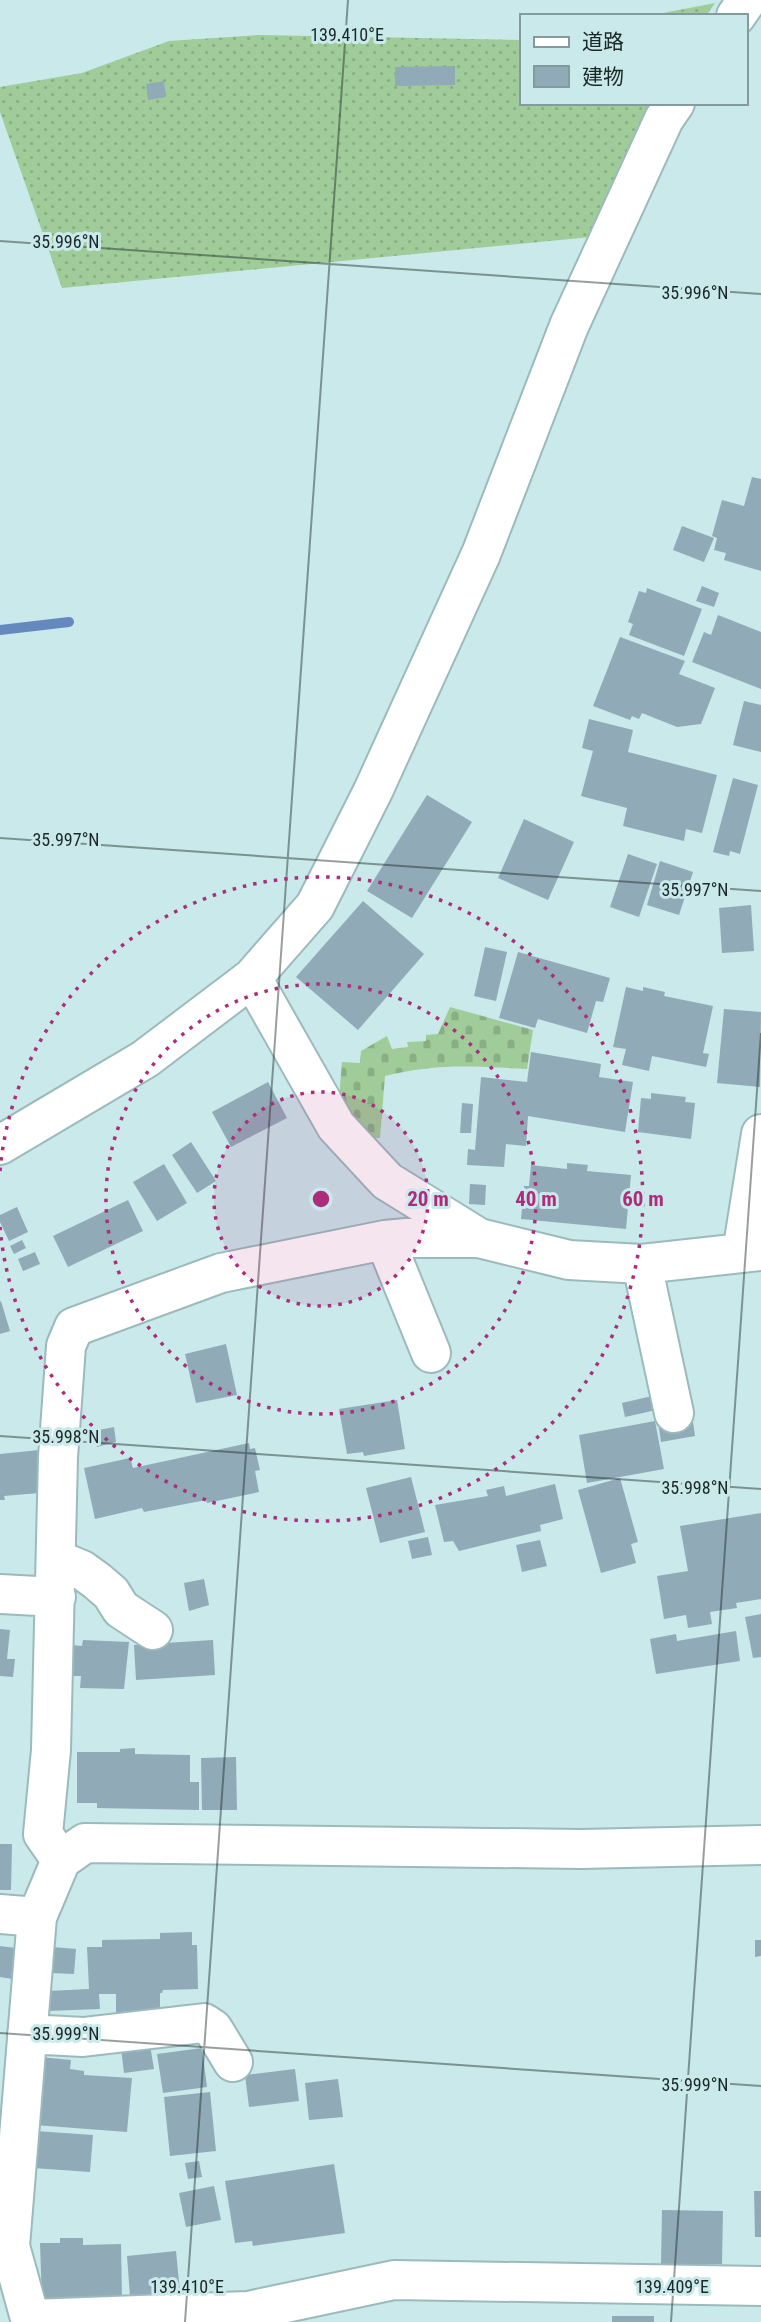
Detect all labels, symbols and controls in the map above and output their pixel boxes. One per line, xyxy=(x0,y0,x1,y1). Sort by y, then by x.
legend xyxy=(520,14,747,105)
text: 139.410°E xyxy=(310,24,384,45)
text: 道路 xyxy=(582,30,624,54)
text: 建物 xyxy=(582,65,624,89)
text: 35.996°N xyxy=(32,231,100,252)
text: 35.996°N xyxy=(661,282,729,303)
text: 35.997°N xyxy=(32,829,100,850)
text: 35.997°N xyxy=(661,879,729,900)
centre of rings xyxy=(309,1187,333,1211)
text: 20 m xyxy=(407,1187,449,1211)
text: 40 m xyxy=(515,1187,557,1211)
text: 60 m xyxy=(622,1187,664,1211)
text: 35.998°N xyxy=(32,1426,100,1447)
text: 35.998°N xyxy=(661,1477,729,1498)
text: 35.999°N xyxy=(32,2023,100,2044)
text: 35.999°N xyxy=(661,2074,729,2095)
text: 139.410°E xyxy=(150,2276,224,2297)
text: 139.409°E xyxy=(635,2276,709,2297)

